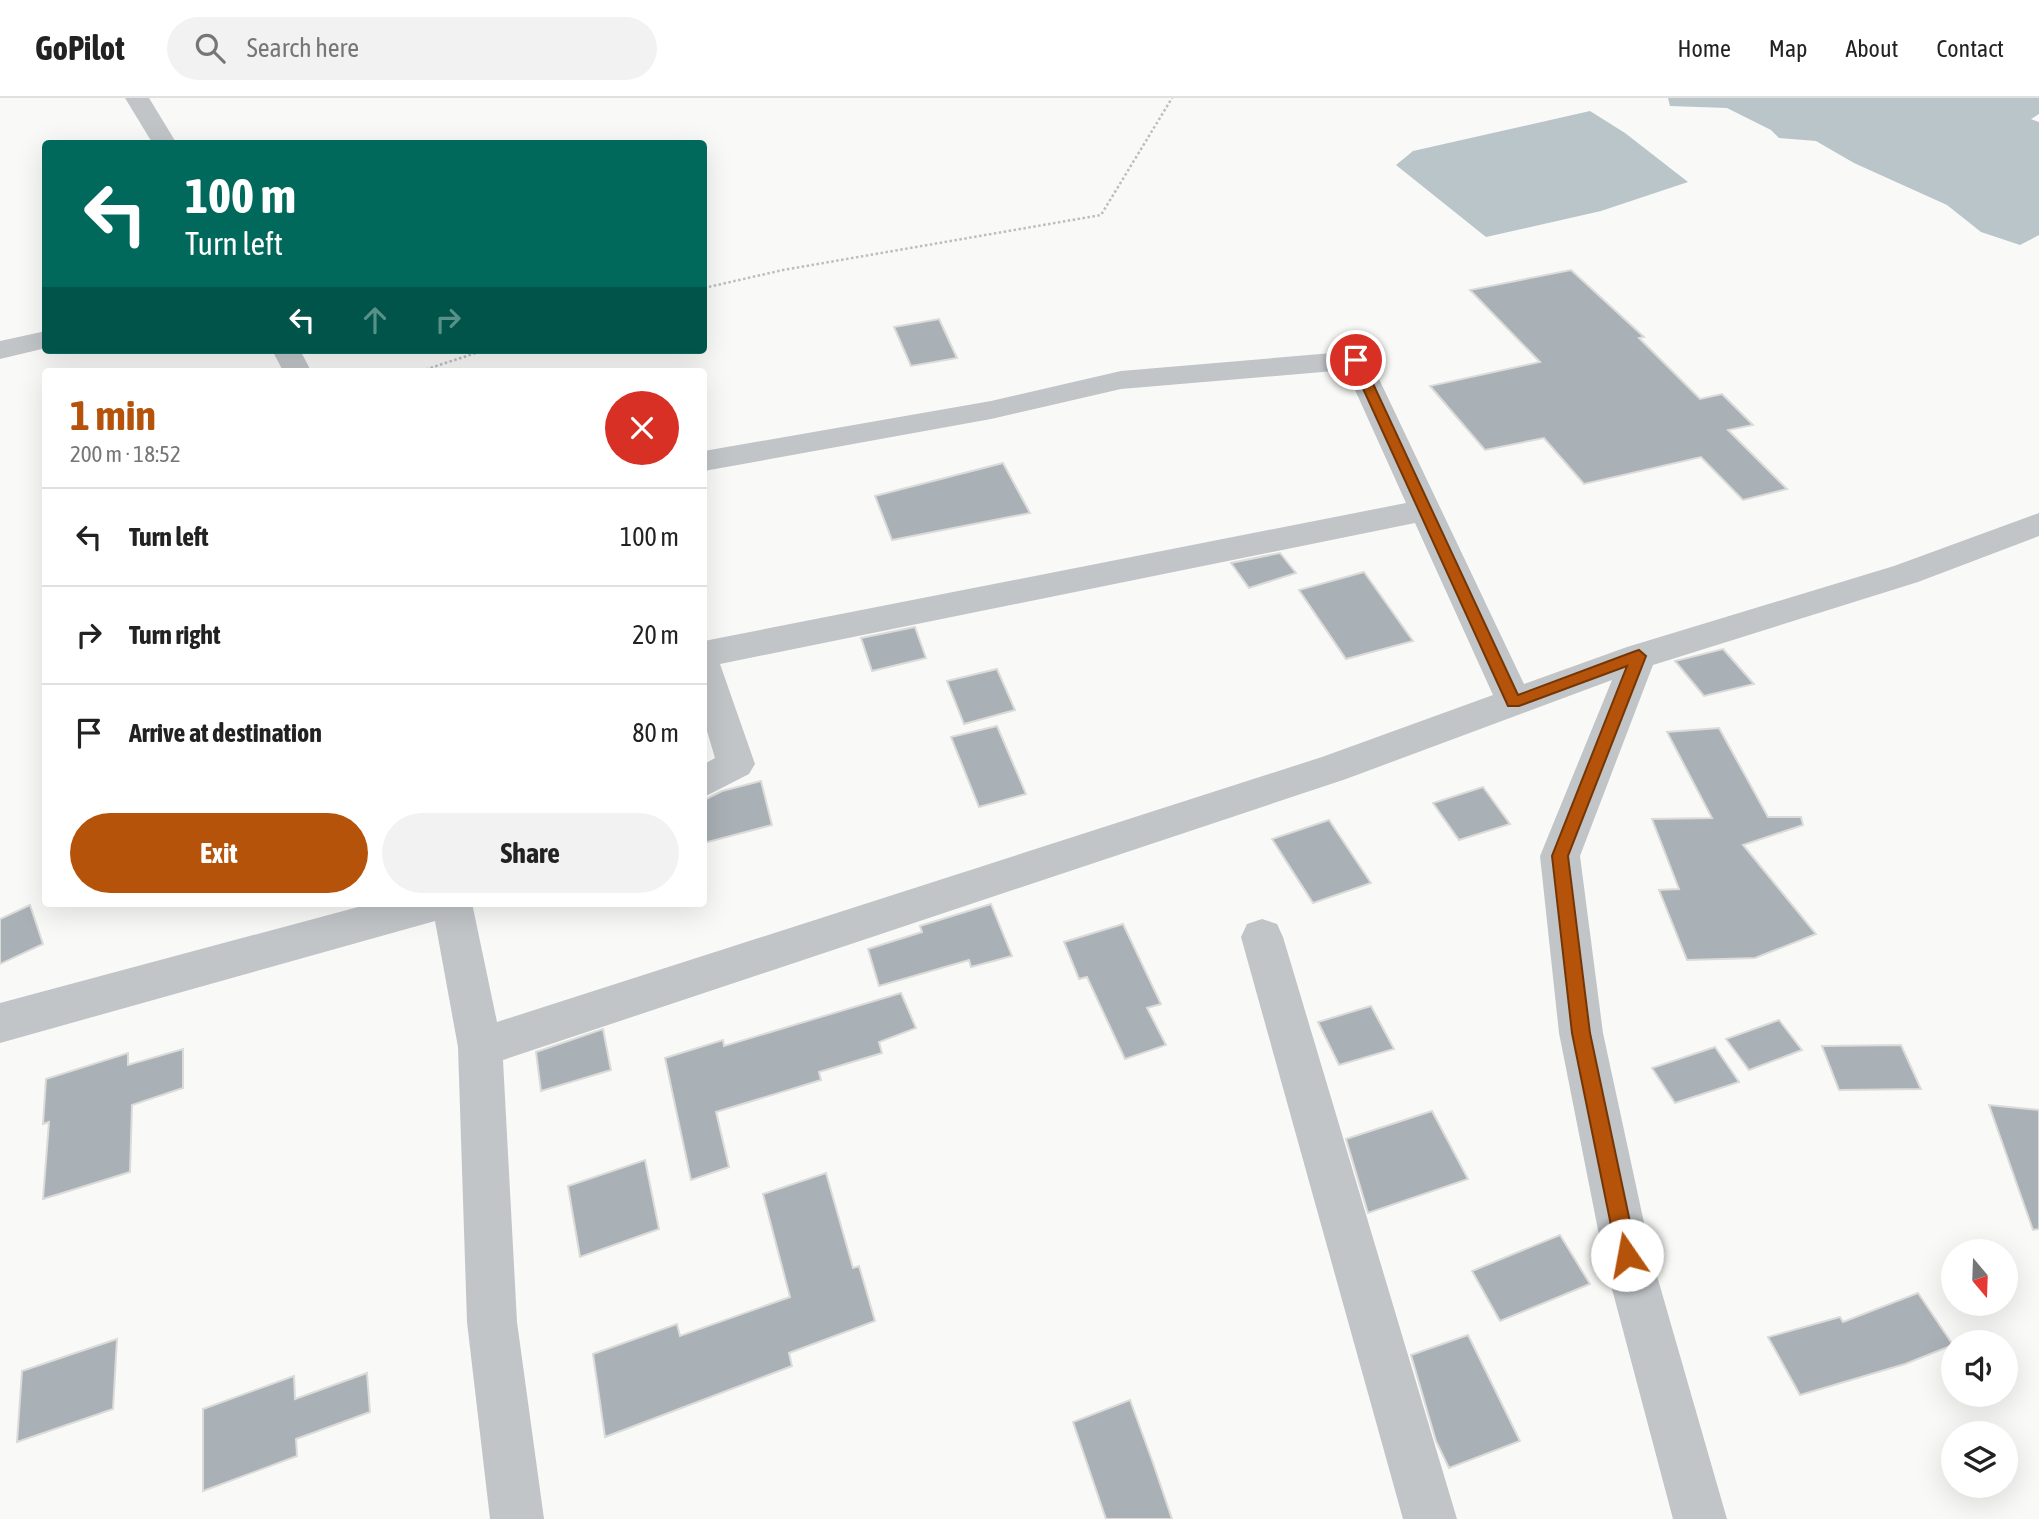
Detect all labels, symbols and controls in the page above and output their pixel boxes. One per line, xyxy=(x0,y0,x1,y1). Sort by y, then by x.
search box xyxy=(167,17,657,80)
text: GoPilot xyxy=(35,29,125,67)
icon: search xyxy=(191,29,229,67)
text: Search here xyxy=(247,33,359,63)
text: Home xyxy=(1677,35,1731,62)
text: Map xyxy=(1769,35,1807,62)
text: About xyxy=(1845,35,1898,62)
text: Contact xyxy=(1936,35,2004,62)
text: 100 m xyxy=(185,167,296,223)
icon: left xyxy=(70,168,161,259)
text: Turn left xyxy=(185,225,283,262)
icon: left xyxy=(283,301,321,339)
icon: ahead xyxy=(356,301,394,339)
icon: right xyxy=(429,301,467,339)
pin xyxy=(1326,330,1386,390)
icon: arrive xyxy=(1337,341,1375,379)
text: 1 min xyxy=(70,391,156,439)
button: close xyxy=(605,391,679,465)
text: 200 m · 18:52 xyxy=(70,441,181,467)
icon: left xyxy=(70,518,108,556)
text: Turn left xyxy=(129,522,209,552)
text: 100 m xyxy=(620,522,679,552)
icon: right xyxy=(70,616,108,654)
text: Turn right xyxy=(129,620,220,650)
text: 20 m xyxy=(632,620,679,650)
icon: arrive xyxy=(70,714,108,752)
text: Arrive at destination xyxy=(129,718,322,748)
text: 80 m xyxy=(632,718,679,748)
button: Exit xyxy=(70,813,368,893)
button: Share xyxy=(382,813,679,893)
position arrow xyxy=(1590,1218,1664,1292)
north arrow xyxy=(1941,1239,2018,1316)
map controls xyxy=(1941,1239,2018,1498)
button: sound xyxy=(1941,1330,2018,1407)
button: layers xyxy=(1941,1421,2018,1498)

